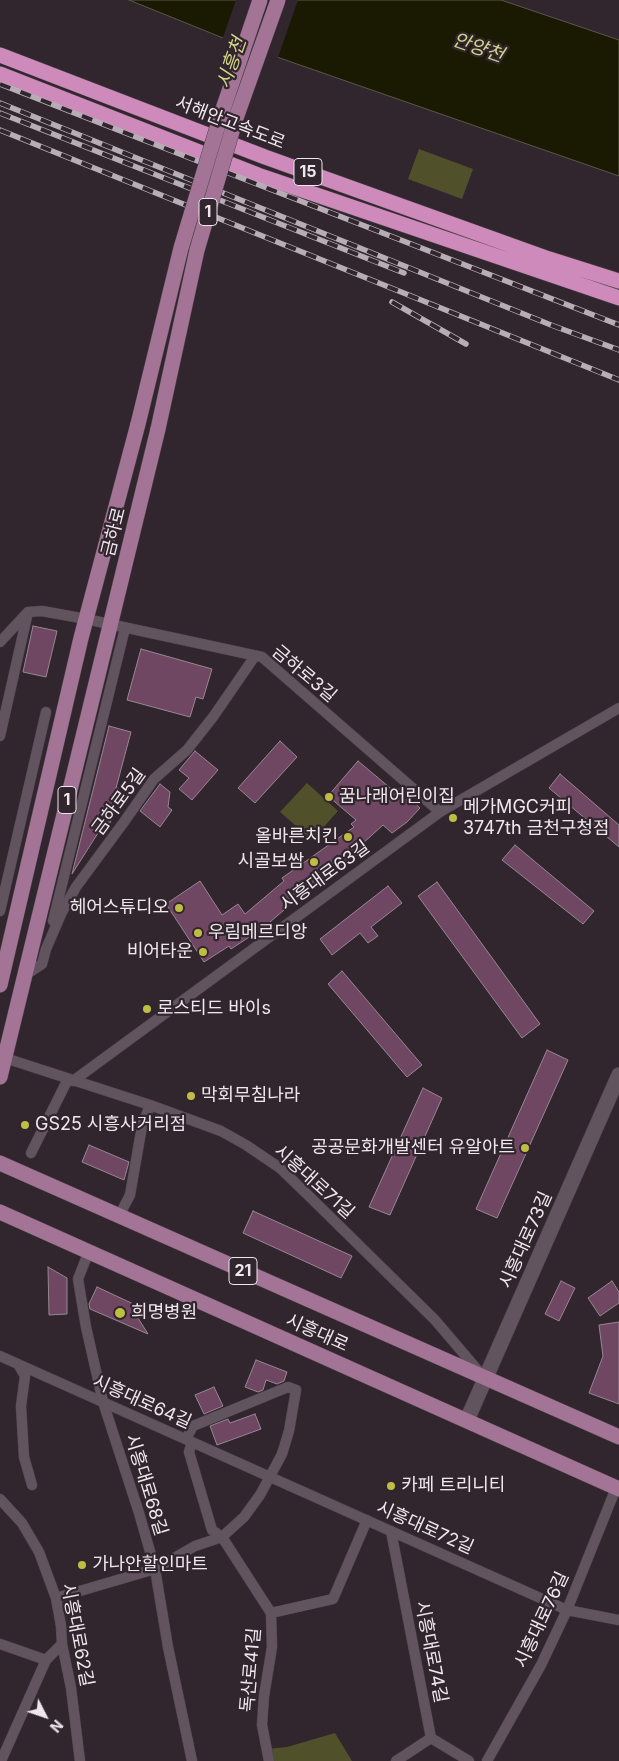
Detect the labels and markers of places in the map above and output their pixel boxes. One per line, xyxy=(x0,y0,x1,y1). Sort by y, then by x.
place label: 꿈나래어린이집 xyxy=(339,786,455,808)
marker: 꿈나래어린이집 xyxy=(323,791,335,803)
place label: 메가MGC커피 3747th 금천구청점 xyxy=(463,797,609,840)
marker: 메가MGC커피 3747th 금천구청점 xyxy=(447,812,459,824)
place label: 올바른치킨 xyxy=(255,826,338,848)
marker: 올바른치킨 xyxy=(342,831,354,843)
place label: 시골보쌈 xyxy=(238,851,304,873)
marker: 시골보쌈 xyxy=(308,856,320,868)
place label: 헤어스튜디오 xyxy=(70,897,169,919)
marker: 헤어스튜디오 xyxy=(173,902,185,914)
place label: 우림메르디앙 xyxy=(208,922,307,944)
marker: 우림메르디앙 xyxy=(192,927,204,939)
place label: 비어타운 xyxy=(127,941,193,963)
marker: 비어타운 xyxy=(197,946,209,958)
place label: 로스티드 바이s xyxy=(157,998,271,1020)
marker: 로스티드 바이s xyxy=(141,1003,153,1015)
place label: 막회무침나라 xyxy=(201,1085,300,1107)
marker: 막회무침나라 xyxy=(185,1090,197,1102)
place label: GS25 시흥사거리점 xyxy=(35,1114,186,1136)
marker: GS25 시흥사거리점 xyxy=(19,1119,31,1131)
place label: 공공문화개발센터 유알아트 xyxy=(311,1137,515,1159)
marker: 공공문화개발센터 유알아트 xyxy=(519,1142,531,1154)
place label: 희명병원 xyxy=(131,1302,197,1324)
marker: 희명병원 xyxy=(113,1306,127,1320)
place label: 카페 트리니티 xyxy=(401,1475,505,1497)
marker: 카페 트리니티 xyxy=(385,1480,397,1492)
place label: 가나안할인마트 xyxy=(92,1554,208,1576)
marker: 가나안할인마트 xyxy=(76,1559,88,1571)

